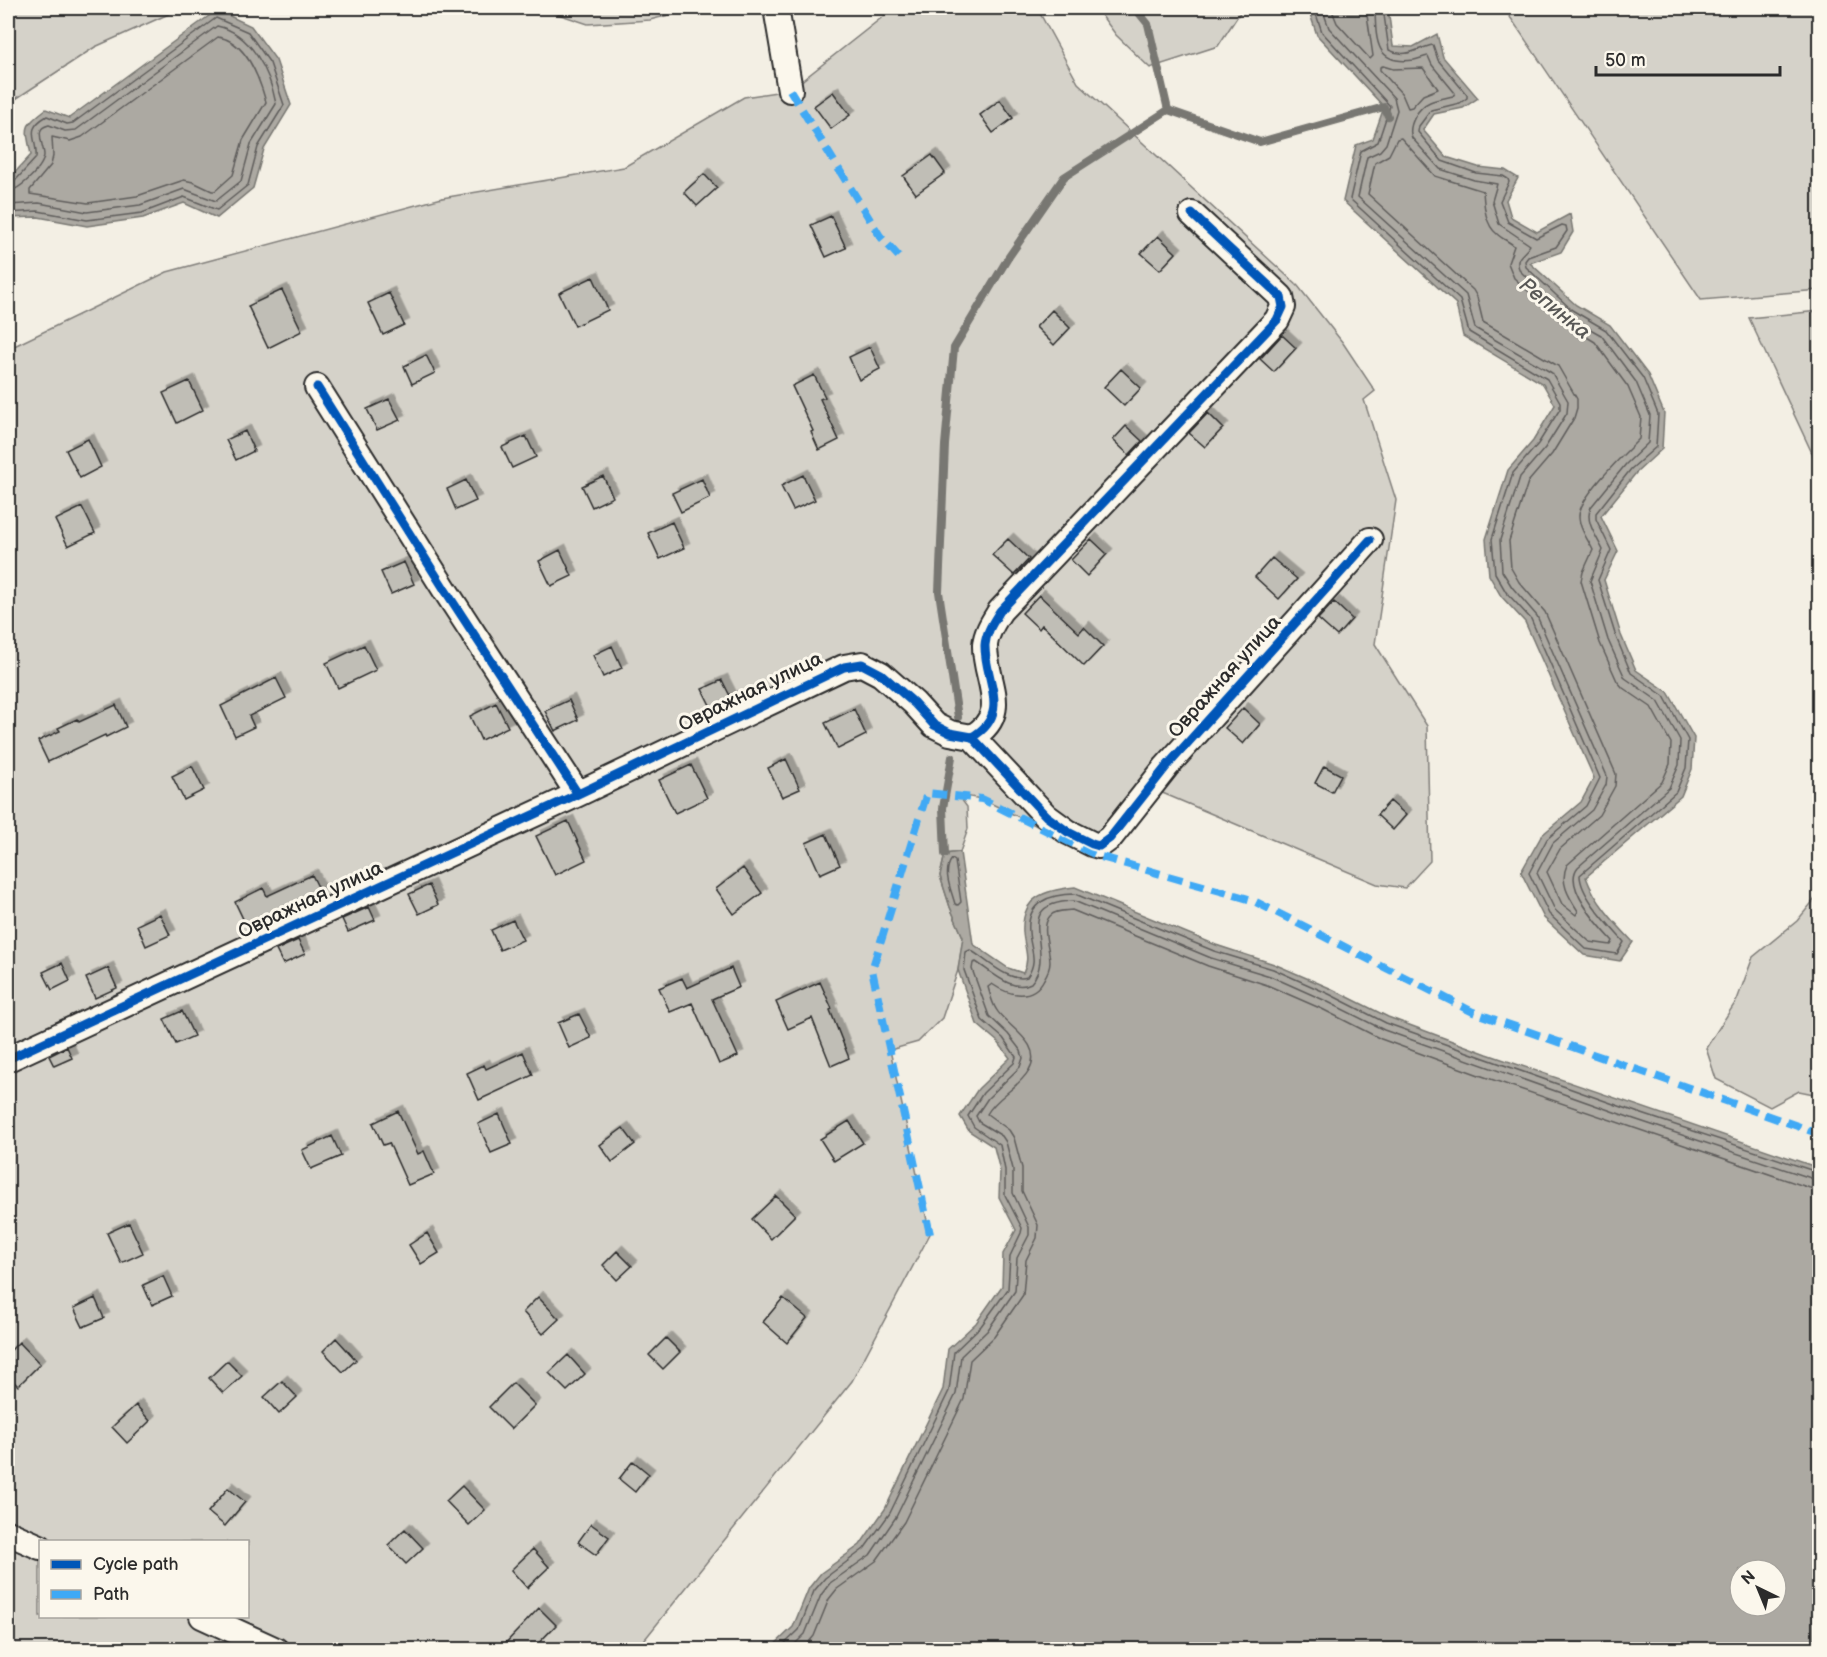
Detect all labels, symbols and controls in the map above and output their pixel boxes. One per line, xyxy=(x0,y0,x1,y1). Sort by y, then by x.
scale bar xyxy=(1596,39,1780,77)
text: 50 m xyxy=(1605,50,1646,71)
water label: Репинка xyxy=(1514,272,1595,345)
street label: Овражная улица xyxy=(1163,610,1286,743)
street label: Овражная улица xyxy=(675,647,826,737)
street label: Овражная улица xyxy=(234,856,387,944)
legend xyxy=(39,1540,249,1618)
text: Cycle path xyxy=(93,1554,179,1575)
north arrow xyxy=(1728,1558,1788,1618)
text: N xyxy=(1738,1567,1760,1589)
text: Path xyxy=(93,1584,129,1605)

